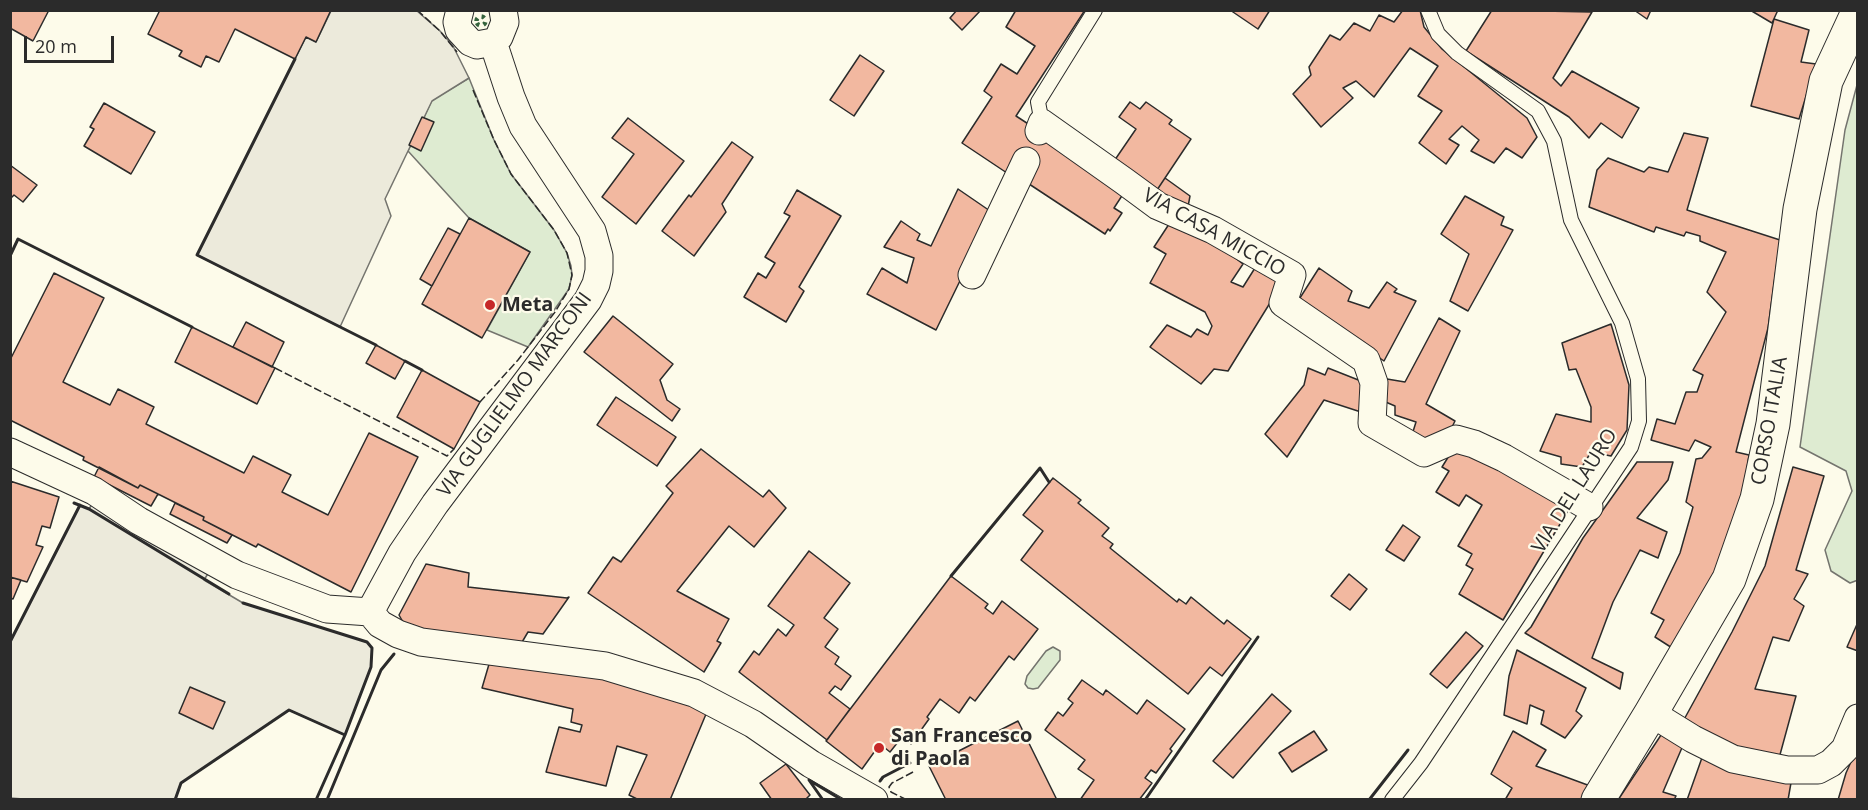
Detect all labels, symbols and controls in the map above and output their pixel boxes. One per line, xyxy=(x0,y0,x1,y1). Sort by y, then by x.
scale bar xyxy=(27,24,117,62)
text: 20 m xyxy=(35,34,77,58)
street label: VIA CASA MICCIO xyxy=(1139,184,1289,282)
street label: VIA GUGLIELMO MARCONI xyxy=(433,288,597,502)
place label: Meta xyxy=(502,293,553,317)
marker: Meta xyxy=(483,298,497,312)
street label: CORSO ITALIA xyxy=(1747,355,1793,487)
street label: VIA DEL LAURO xyxy=(1527,424,1623,558)
place label: San Francesco di Paola xyxy=(891,724,1032,771)
marker: San Francesco di Paola xyxy=(872,741,886,755)

